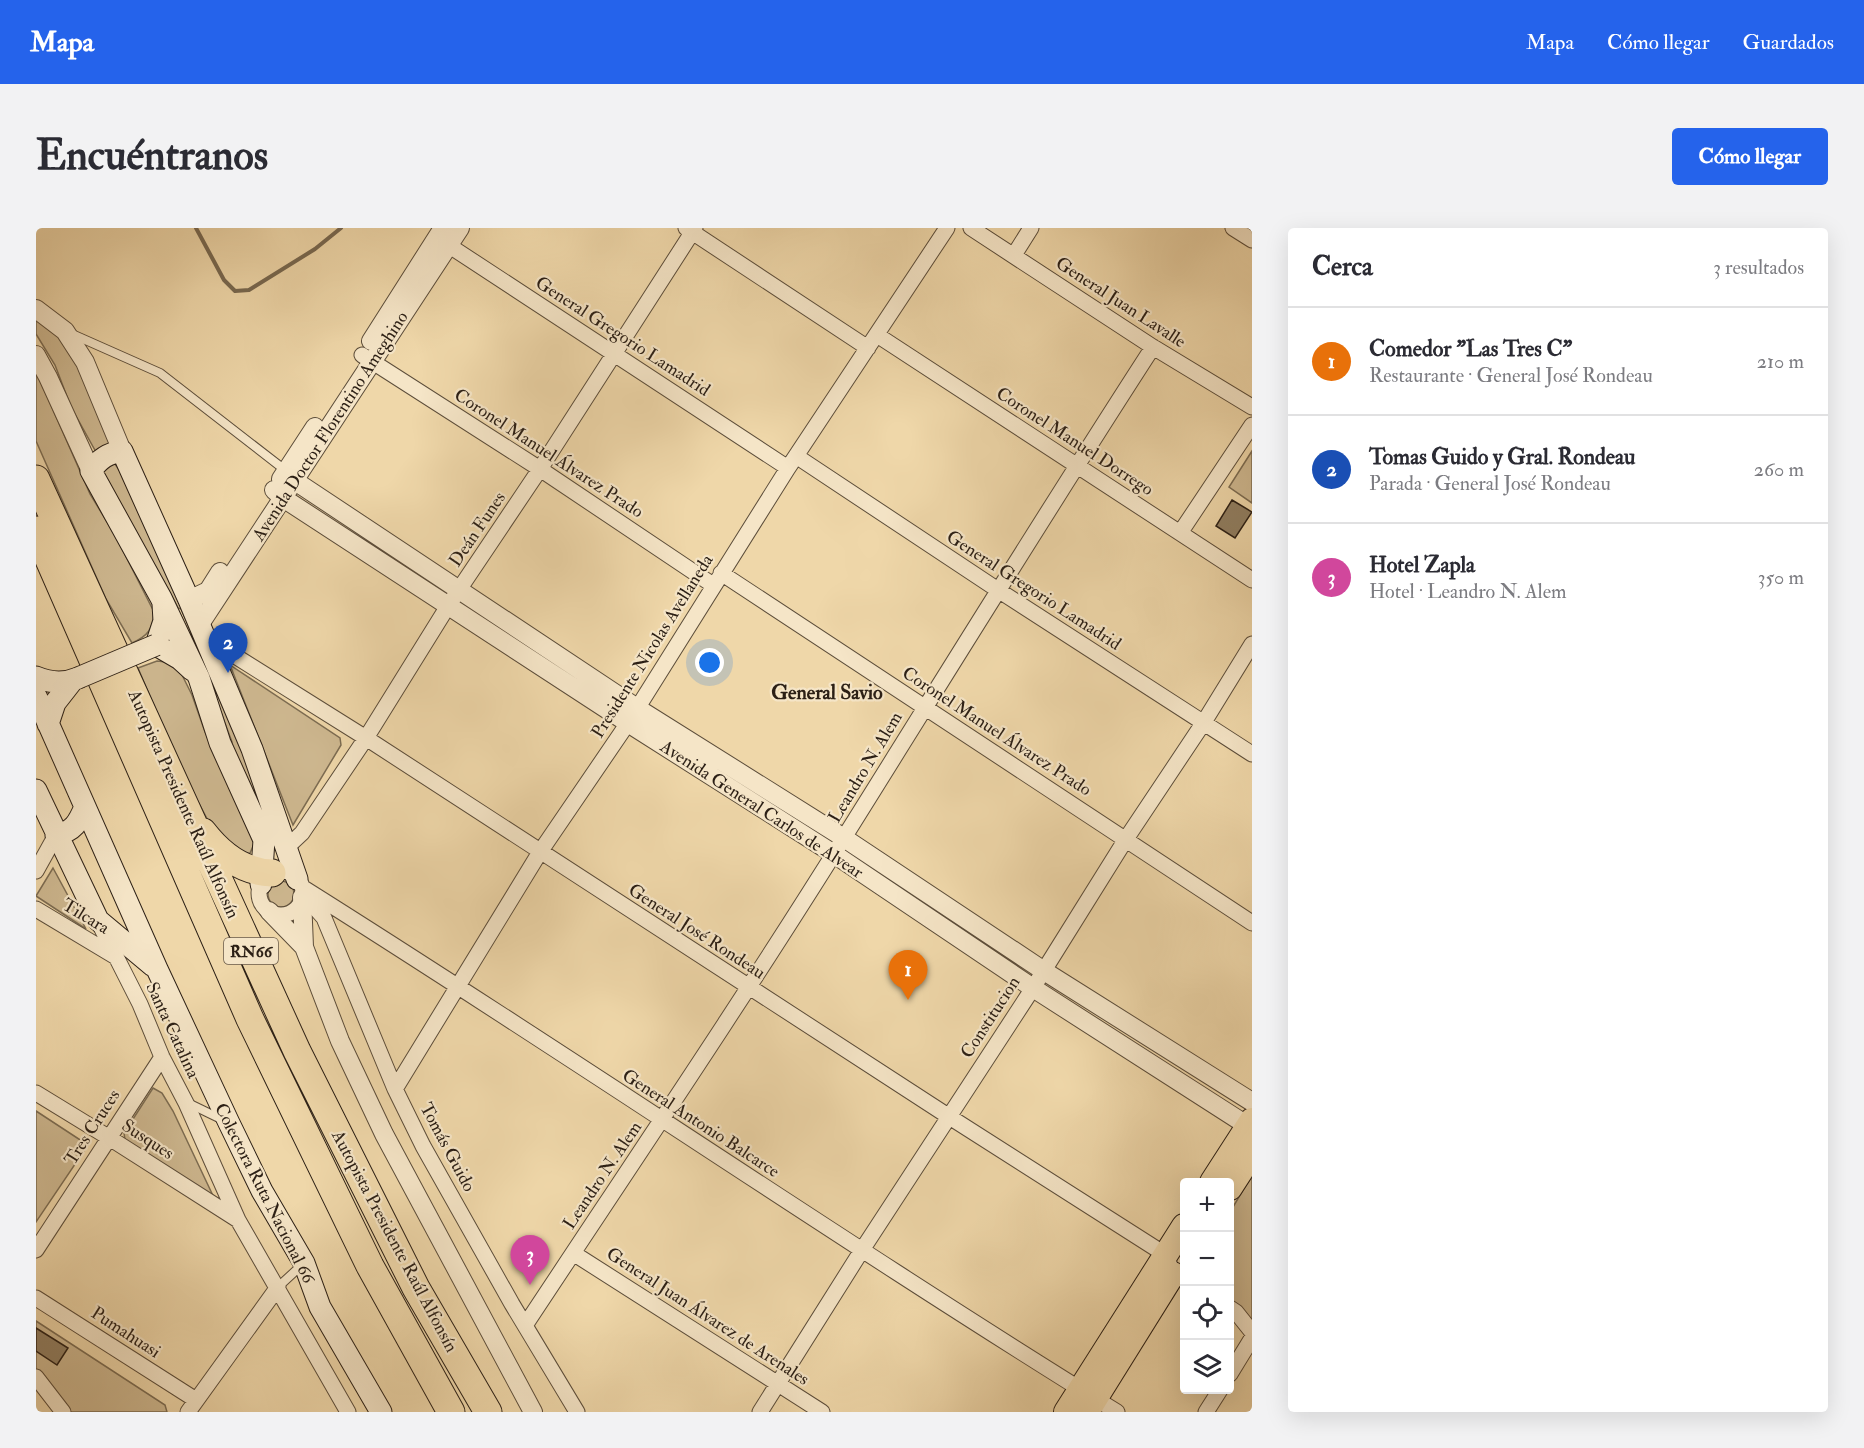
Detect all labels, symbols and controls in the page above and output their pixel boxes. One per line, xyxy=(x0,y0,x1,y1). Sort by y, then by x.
text: Mapa xyxy=(30,25,94,60)
text: Mapa xyxy=(1526,29,1574,56)
text: Cómo llegar xyxy=(1607,29,1710,56)
text: Guardados xyxy=(1743,29,1834,56)
button: Cómo llegar xyxy=(1672,128,1828,185)
text: Encuéntranos xyxy=(36,130,268,182)
text: Cerca xyxy=(1312,251,1373,283)
street label: General Juan Lavalle xyxy=(1051,252,1191,353)
text: 3 resultados xyxy=(1713,255,1804,280)
street label: General Gregorio Lamadrid xyxy=(531,271,714,402)
street label: Avenida Doctor Florentino Ameghino xyxy=(247,307,414,546)
text: Comedor "Las Tres C" xyxy=(1369,335,1572,363)
text: 1 xyxy=(1328,349,1335,374)
text: 210 m xyxy=(1757,349,1804,374)
text: Restaurante · General José Rondeau xyxy=(1369,363,1653,388)
street label: Coronel Manuel Dorrego xyxy=(992,382,1158,501)
street label: Coronel Manuel Álvarez Prado xyxy=(450,384,648,523)
text: Tomas Guido y Gral. Rondeau xyxy=(1369,443,1635,471)
text: 2 xyxy=(1326,457,1337,482)
text: 260 m xyxy=(1754,457,1804,482)
text: Parada · General José Rondeau xyxy=(1369,471,1611,496)
street label: Deán Funes xyxy=(444,487,511,571)
street label: General Gregorio Lamadrid xyxy=(942,525,1125,656)
street label: Presidente Nicolas Avellaneda xyxy=(586,550,719,742)
text: Hotel Zapla xyxy=(1369,551,1475,579)
text: 3 xyxy=(1328,565,1335,590)
text: 350 m xyxy=(1758,565,1804,590)
text: Hotel · Leandro N. Alem xyxy=(1369,579,1567,604)
pin: 2 xyxy=(208,624,248,673)
your location xyxy=(695,648,724,677)
street label: Coronel Manuel Álvarez Prado xyxy=(898,662,1096,801)
district label: General Savio xyxy=(771,680,883,705)
street label: Autopista Presidente Raúl Alfonsín xyxy=(122,685,245,922)
street label: Leandro N. Alem xyxy=(823,708,908,827)
street label: Avenida General Carlos de Alvear xyxy=(655,734,868,884)
street label: General José Rondeau xyxy=(624,879,770,984)
street label: Tilcara xyxy=(58,893,114,940)
road number: RN66 xyxy=(224,938,278,964)
pin: 1 xyxy=(888,950,928,1000)
street label: Constitucion xyxy=(955,972,1025,1062)
street label: Santa Catalina xyxy=(140,978,205,1082)
street label: General Antonio Balcarce xyxy=(618,1064,784,1183)
street label: Tres Cruces xyxy=(59,1085,125,1169)
street label: Colectora Ruta Nacional 66 xyxy=(209,1099,320,1288)
street label: Tomás Guido xyxy=(414,1099,481,1196)
street label: Susques xyxy=(117,1114,178,1165)
street label: Leandro N. Alem xyxy=(558,1117,647,1234)
street label: Autopista Presidente Raúl Alfonsín xyxy=(326,1125,463,1356)
map controls xyxy=(1180,1178,1234,1394)
button: + xyxy=(1180,1178,1234,1232)
button: − xyxy=(1180,1232,1234,1286)
pin: 3 xyxy=(510,1236,550,1285)
street label: General Juan Álvarez de Arenales xyxy=(602,1242,813,1391)
button: locate xyxy=(1180,1286,1234,1340)
street label: Pumahuasi xyxy=(87,1301,165,1363)
button: layers xyxy=(1180,1340,1234,1394)

